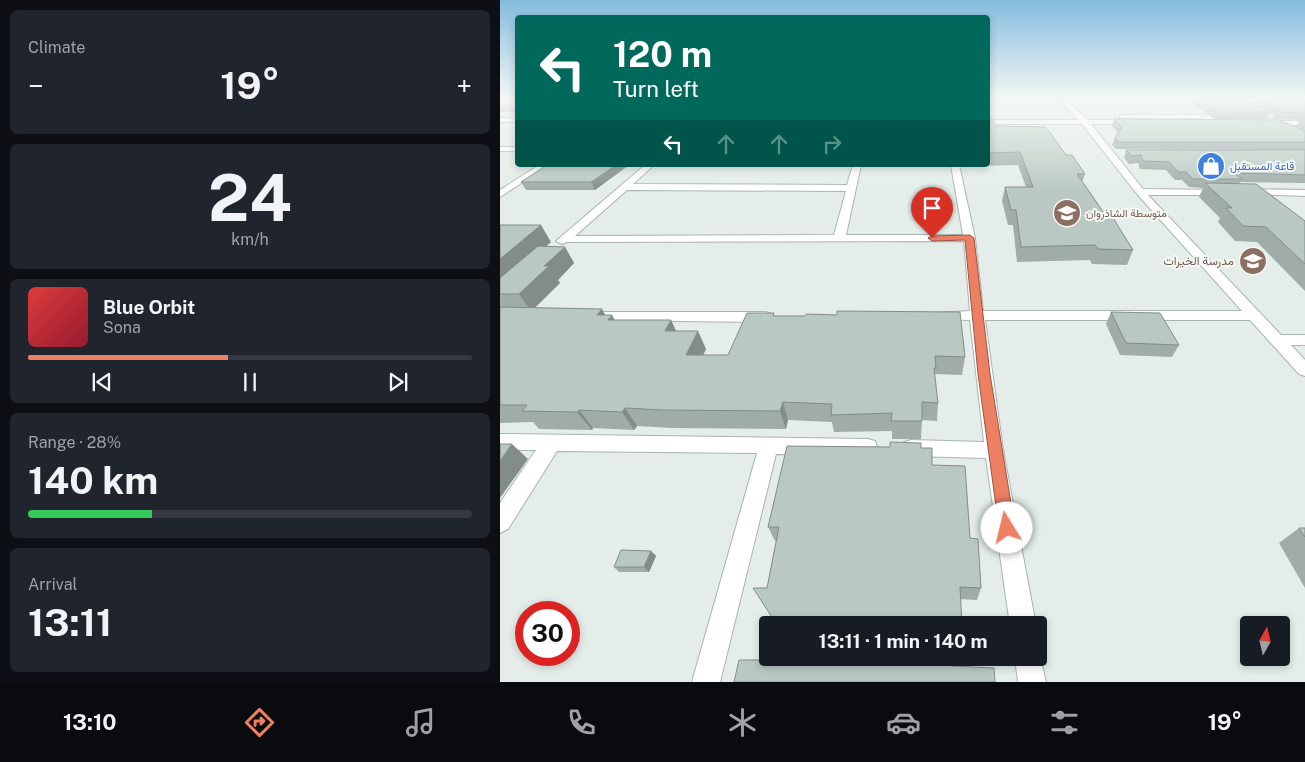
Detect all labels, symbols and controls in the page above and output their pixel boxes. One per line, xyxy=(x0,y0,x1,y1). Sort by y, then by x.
text: 120 m xyxy=(613,34,712,75)
icon: left xyxy=(530,35,595,100)
text: Climate xyxy=(28,38,85,57)
text: 19° xyxy=(220,63,280,108)
text: − xyxy=(28,69,44,102)
text: + xyxy=(456,69,472,102)
text: Turn left xyxy=(613,76,699,102)
icon: left xyxy=(659,130,687,158)
icon: ahead xyxy=(712,130,740,158)
icon: ahead xyxy=(765,130,793,158)
icon: right xyxy=(818,130,846,158)
shop icon: قاعة المستقبل xyxy=(1196,151,1226,181)
text: 24 xyxy=(208,159,292,236)
place label: قاعة المستقبل xyxy=(1230,160,1294,173)
pin xyxy=(911,187,953,238)
icon: arrive xyxy=(918,194,946,222)
school or university icon: متوسطة الشاذروان xyxy=(1052,198,1082,228)
place label: متوسطة الشاذروان xyxy=(1086,207,1167,220)
text: km/h xyxy=(231,230,269,249)
school or university icon: مدرسة الخيرات xyxy=(1238,246,1268,276)
place label: مدرسة الخيرات xyxy=(1163,254,1234,269)
text: Blue Orbit xyxy=(103,296,195,318)
text: Sona xyxy=(103,318,141,337)
icon: previous xyxy=(88,368,116,396)
icon: pause xyxy=(236,368,264,396)
icon: next xyxy=(384,368,412,396)
text: Range · 28% xyxy=(28,433,121,452)
text: 140 km xyxy=(28,458,158,503)
position arrow xyxy=(980,501,1032,553)
text: Arrival xyxy=(28,575,77,594)
text: 13:11 xyxy=(28,600,112,645)
speed limit sign: 30 xyxy=(515,601,580,666)
north arrow xyxy=(1240,616,1290,666)
map controls xyxy=(1240,616,1290,666)
text: 13:11 · 1 min · 140 m xyxy=(819,630,987,652)
icon: directions xyxy=(242,705,277,740)
icon: music xyxy=(403,705,438,740)
icon: phone xyxy=(564,705,599,740)
icon: climate xyxy=(725,705,760,740)
icon: car xyxy=(886,705,921,740)
icon: filters xyxy=(1047,705,1082,740)
text: 13:10 xyxy=(63,709,117,735)
text: 19° xyxy=(1208,709,1242,735)

